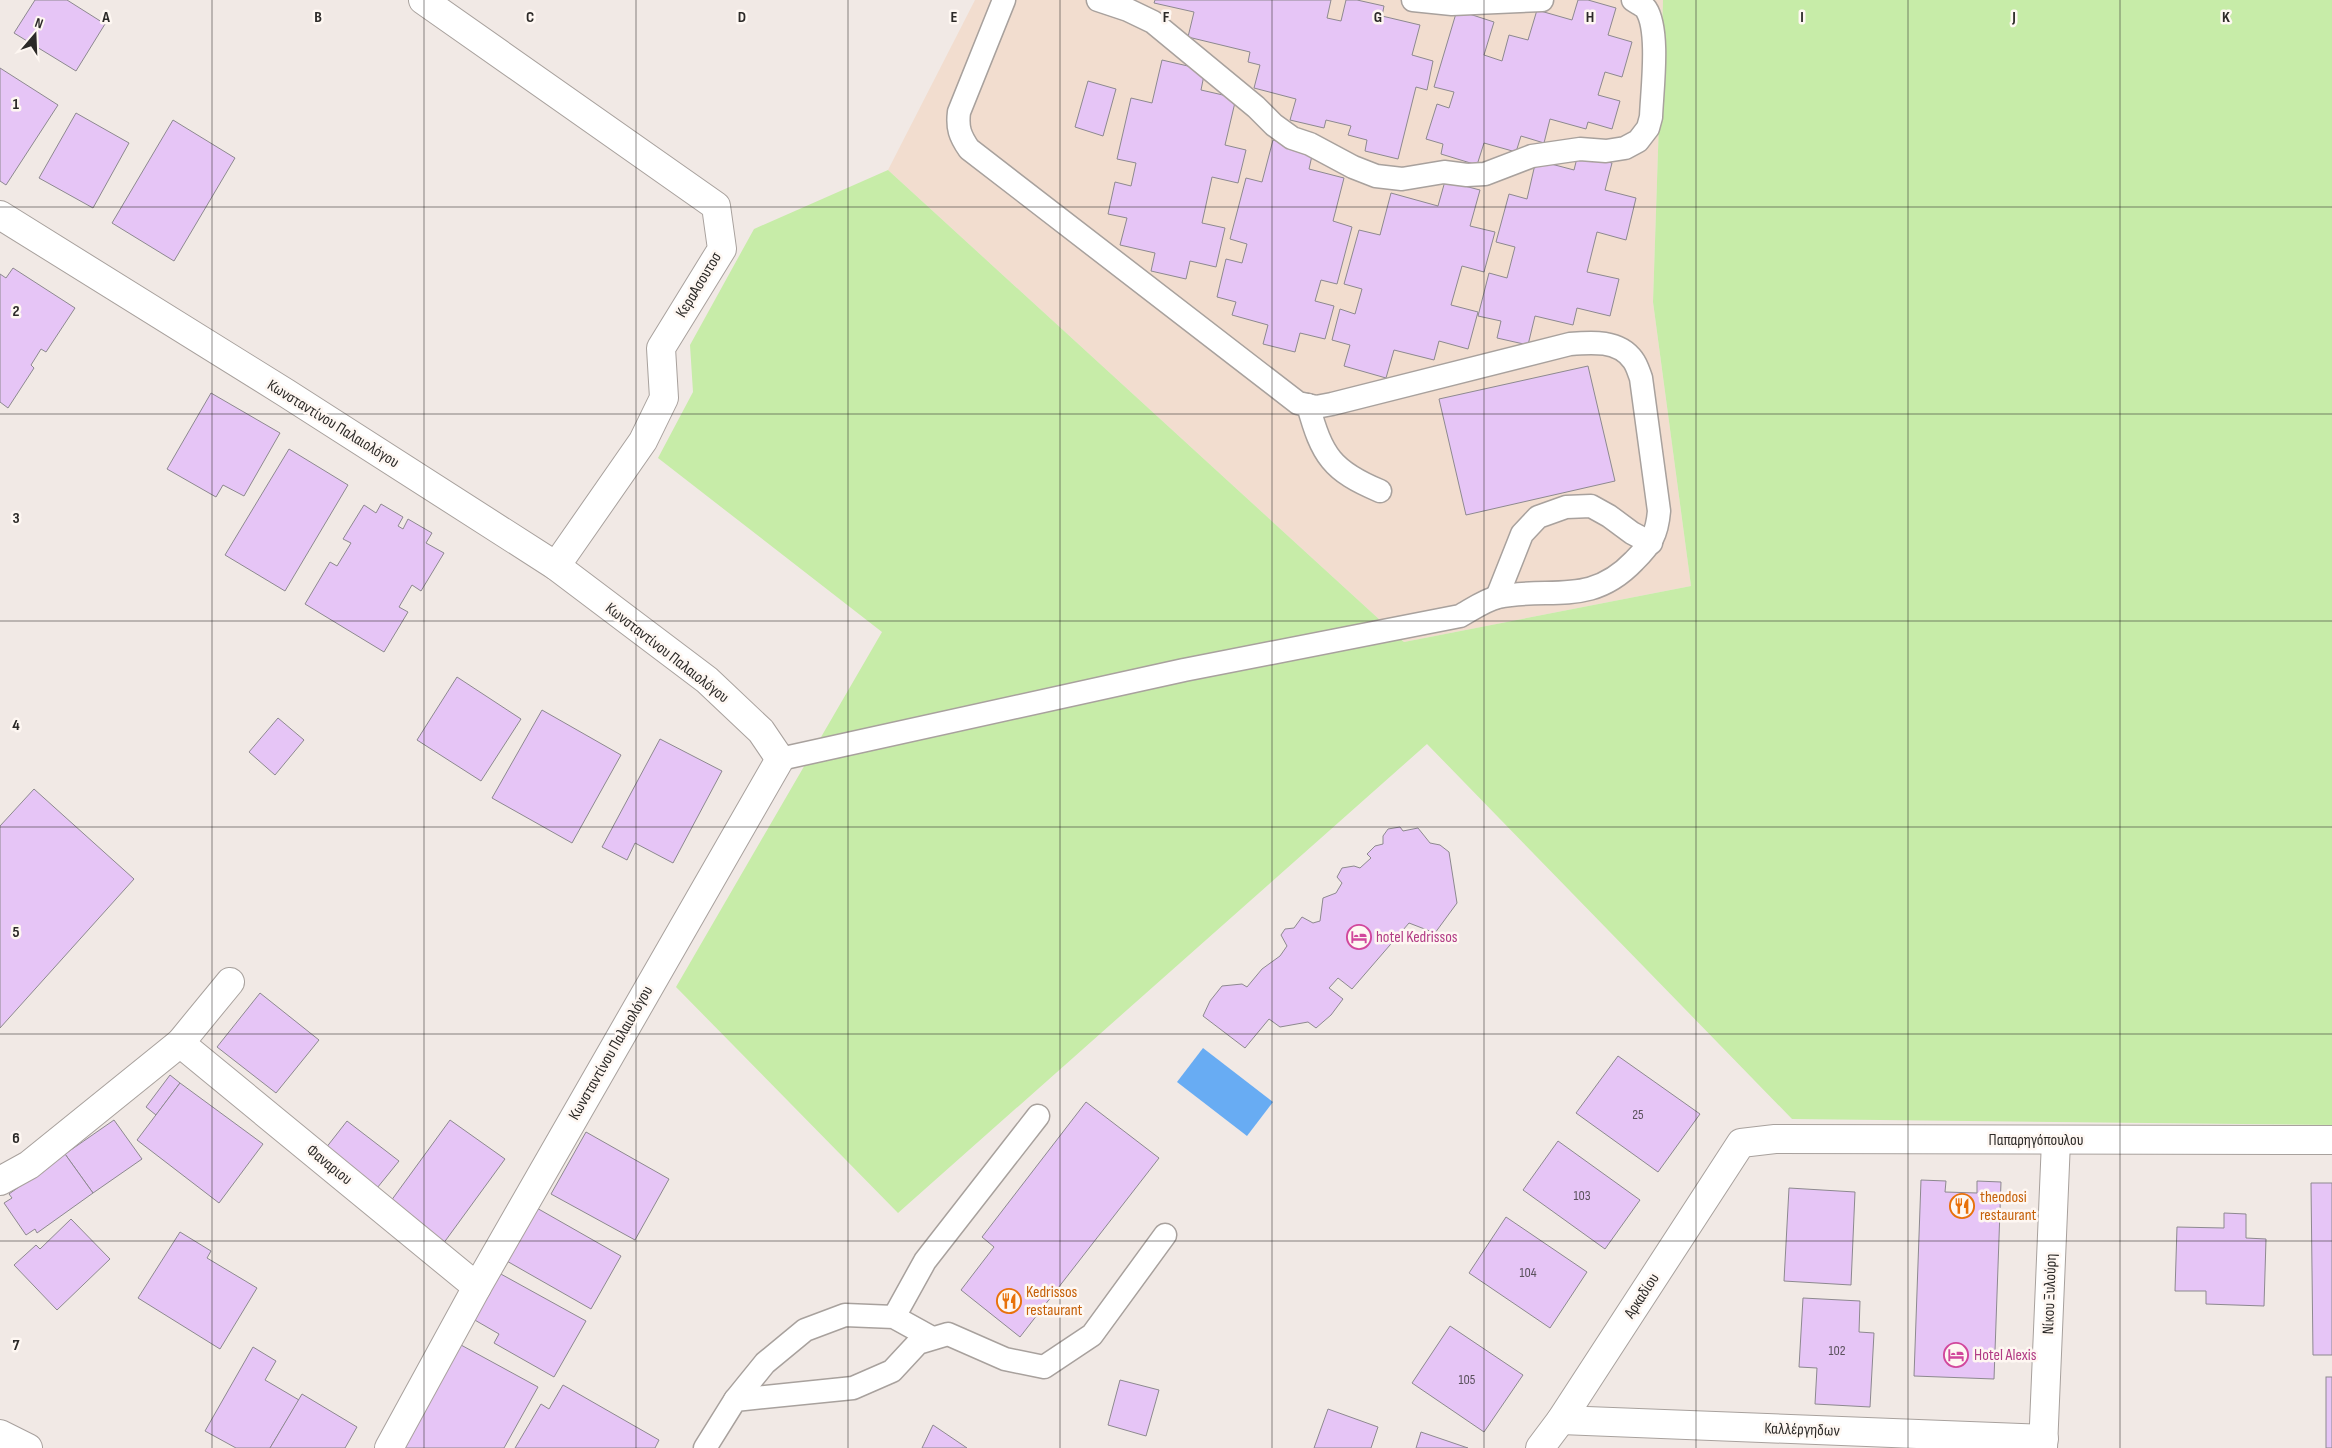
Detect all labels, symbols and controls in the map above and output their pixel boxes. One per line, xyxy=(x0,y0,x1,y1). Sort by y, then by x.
text: A xyxy=(101,8,110,27)
text: B xyxy=(314,8,322,27)
text: C xyxy=(526,8,534,27)
text: D xyxy=(738,8,746,27)
text: E xyxy=(951,8,958,27)
text: F xyxy=(1163,8,1170,27)
text: G xyxy=(1374,8,1382,27)
text: H xyxy=(1586,8,1594,27)
text: I xyxy=(1800,8,1804,27)
text: J xyxy=(2011,8,2016,27)
text: K xyxy=(2222,8,2230,27)
north arrow xyxy=(10,10,60,60)
text: N xyxy=(33,14,45,32)
text: 1 xyxy=(13,95,20,114)
street label: ΚεραΑσουτοσ xyxy=(672,249,726,321)
text: 2 xyxy=(12,302,20,321)
street label: Κωνσταντίνου Παλαιολόγου xyxy=(264,376,402,472)
text: 3 xyxy=(12,509,20,528)
street label: Κωνσταντίνου Παλαιολόγου xyxy=(601,599,733,707)
text: 4 xyxy=(12,716,20,735)
text: 5 xyxy=(12,923,20,942)
hotel icon: hotel Kedrissos xyxy=(1346,924,1372,950)
place label: hotel Kedrissos xyxy=(1376,928,1458,947)
street label: Κωνσταντίνου Παλαιολόγου xyxy=(565,983,657,1123)
house number: 25 xyxy=(1632,1106,1644,1123)
text: 6 xyxy=(12,1129,20,1148)
street label: Παπαρηγόπουλου xyxy=(1989,1131,2083,1150)
street label: Φαναριου xyxy=(302,1141,356,1189)
house number: 103 xyxy=(1573,1187,1591,1204)
place label: theodosi restaurant xyxy=(1980,1188,2037,1225)
restaurant icon: theodosi restaurant xyxy=(1949,1193,1975,1219)
street label: Νίκου Ξυλούρη xyxy=(2039,1253,2061,1335)
house number: 104 xyxy=(1520,1264,1537,1281)
street label: Αρκαδίου xyxy=(1620,1270,1664,1323)
place label: Kedrissos restaurant xyxy=(1026,1283,1083,1320)
restaurant icon: Kedrissos restaurant xyxy=(996,1288,1022,1314)
text: 7 xyxy=(13,1336,20,1355)
house number: 102 xyxy=(1829,1342,1846,1359)
hotel icon: Hotel Alexis xyxy=(1943,1342,1969,1368)
place label: Hotel Alexis xyxy=(1974,1346,2037,1365)
house number: 105 xyxy=(1459,1371,1476,1388)
street label: Καλλέργηδων xyxy=(1764,1419,1840,1441)

